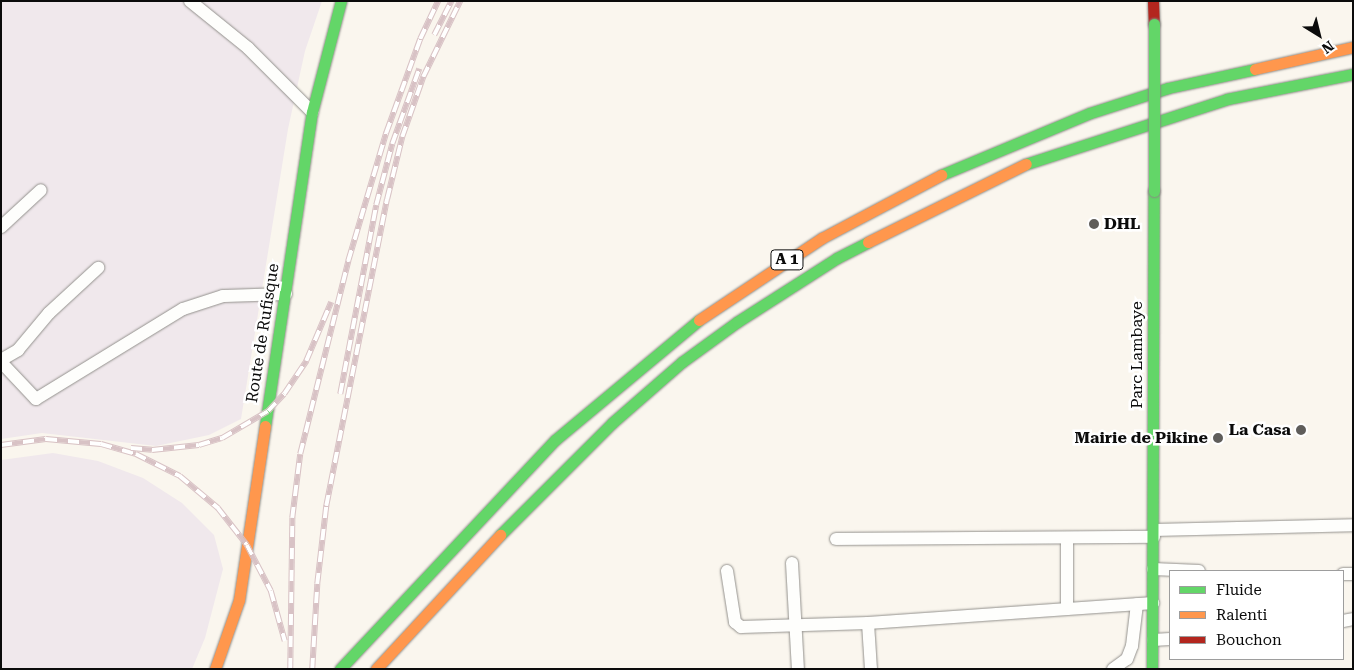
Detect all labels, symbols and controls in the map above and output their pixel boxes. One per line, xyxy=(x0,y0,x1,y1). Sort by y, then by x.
north arrow xyxy=(1294,10,1344,60)
text: N xyxy=(1319,37,1337,57)
place label: DHL xyxy=(1104,214,1140,234)
marker: DHL xyxy=(1088,218,1100,230)
road number: A 1 xyxy=(770,248,804,272)
street label: Route de Rufisque xyxy=(243,262,283,404)
street label: Parc Lambaye xyxy=(1127,301,1147,409)
place label: La Casa xyxy=(1229,420,1291,440)
marker: La Casa xyxy=(1295,424,1307,436)
place label: Mairie de Pikine xyxy=(1075,428,1208,448)
marker: Mairie de Pikine xyxy=(1212,432,1224,444)
legend xyxy=(1169,570,1344,660)
text: Fluide xyxy=(1216,581,1262,599)
text: Ralenti xyxy=(1216,606,1267,624)
text: Bouchon xyxy=(1216,631,1282,649)

